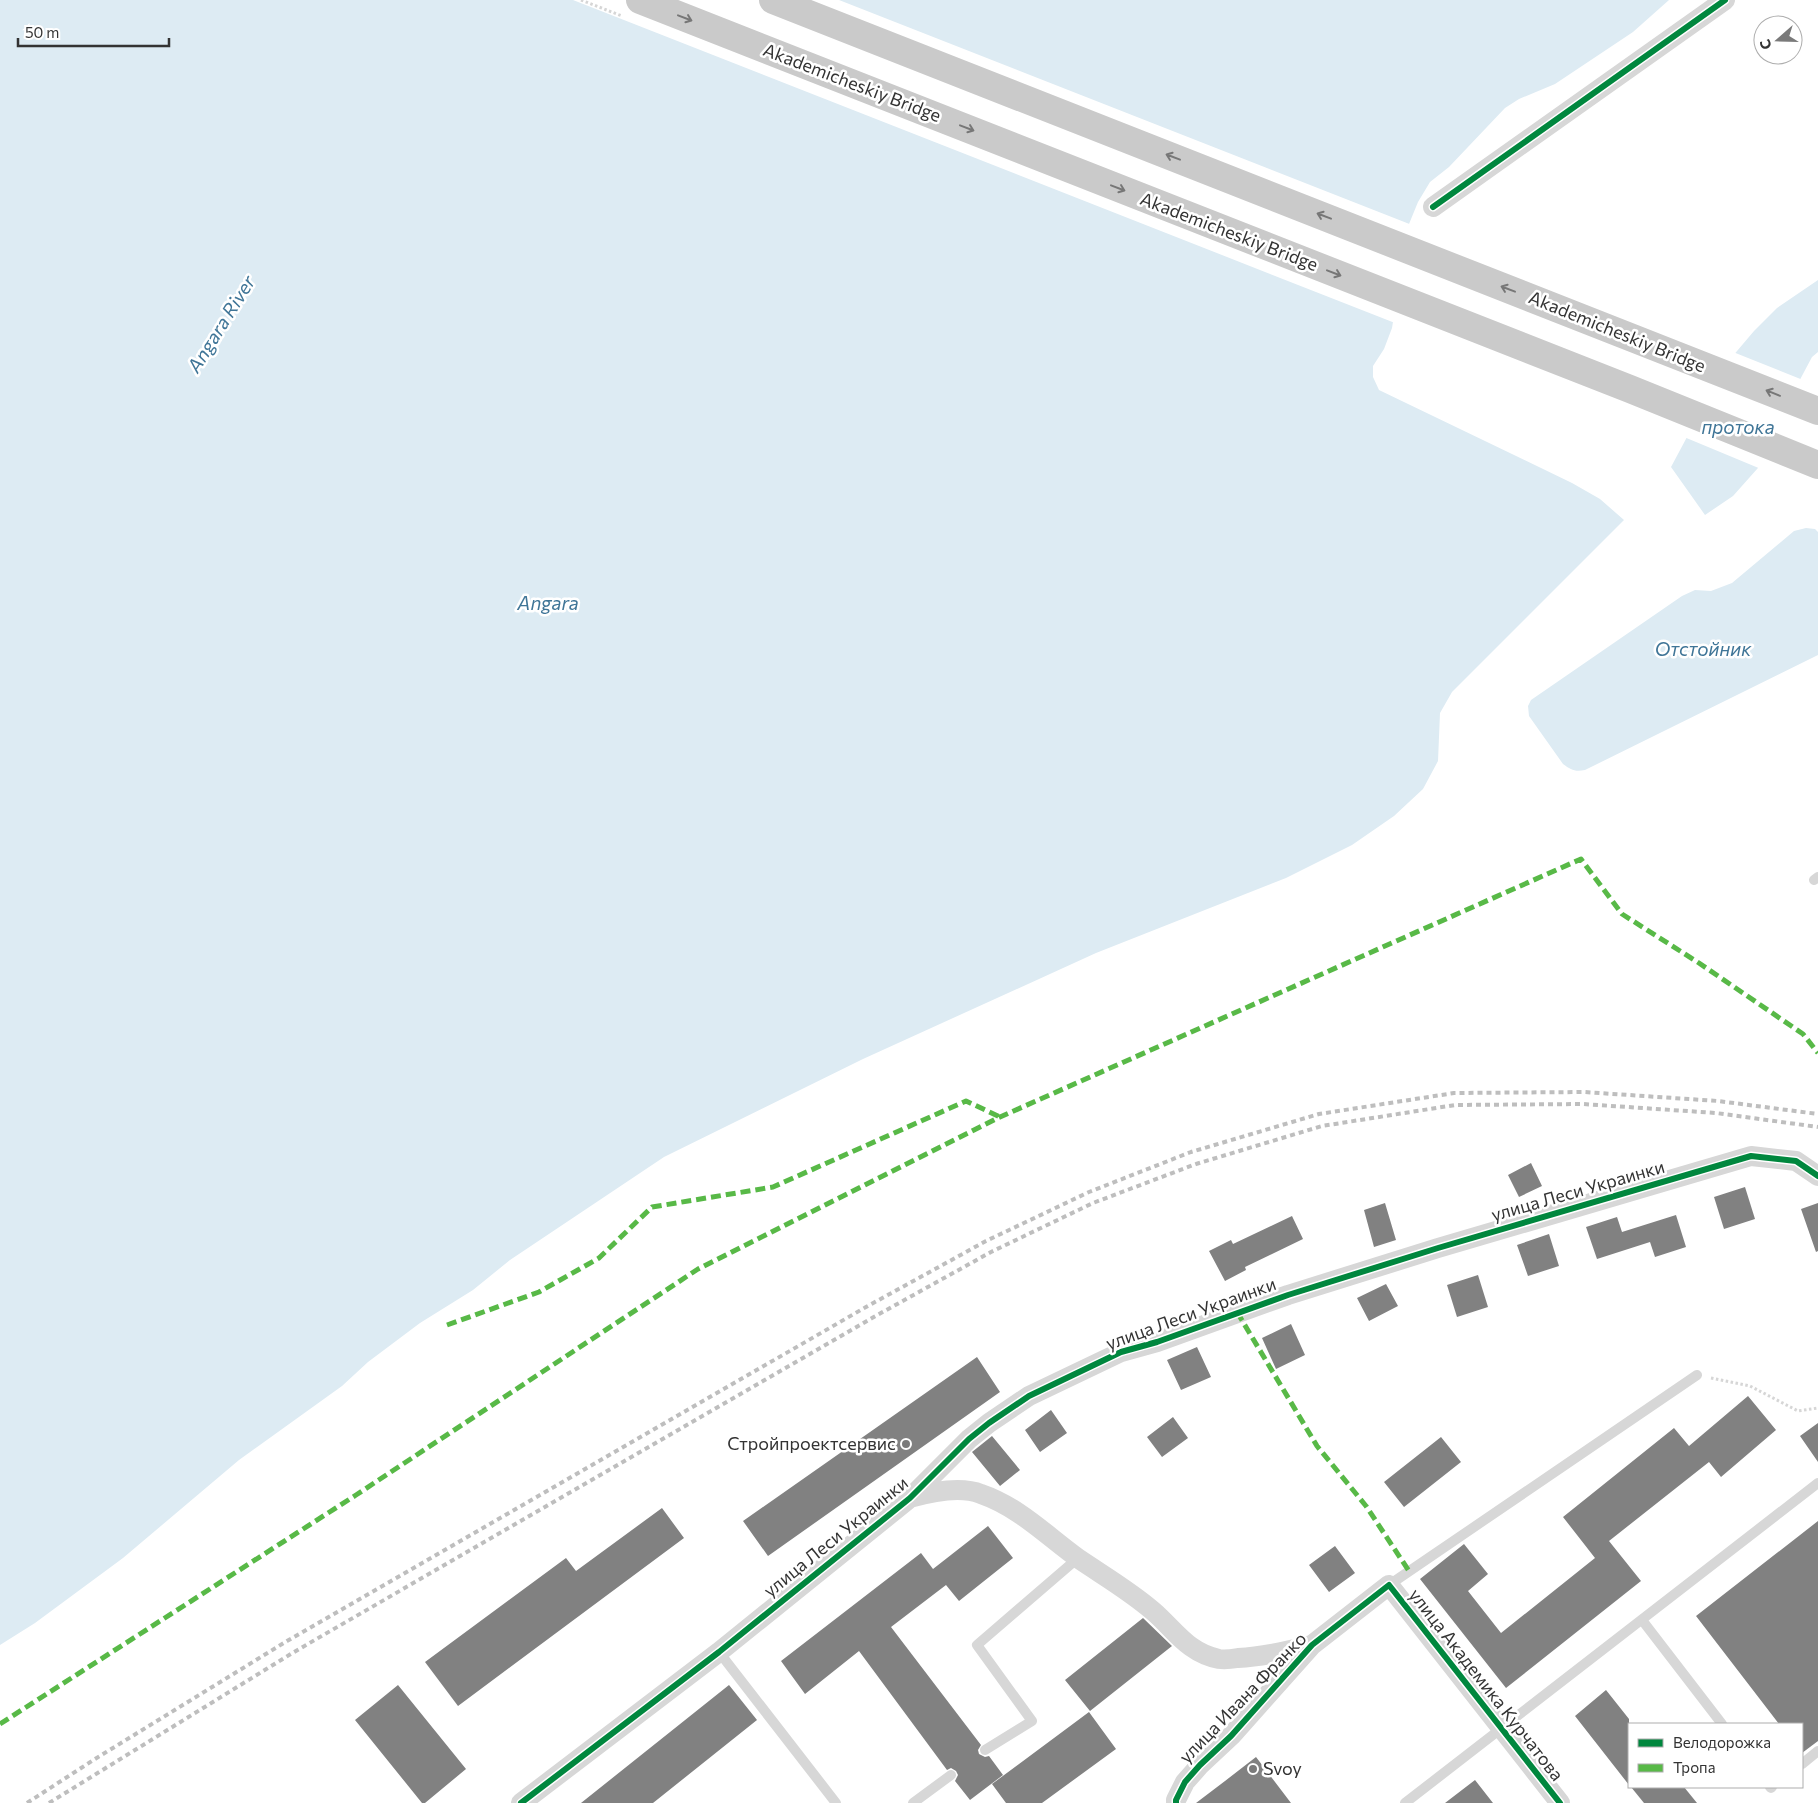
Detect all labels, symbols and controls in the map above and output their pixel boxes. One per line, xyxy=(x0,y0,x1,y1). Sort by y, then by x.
one-way arrow xyxy=(677,14,692,23)
scale bar xyxy=(18,15,169,47)
north arrow xyxy=(1753,15,1803,65)
text: 50 m xyxy=(25,23,59,41)
text: С xyxy=(1756,37,1775,52)
street label: Akademicheskiy Bridge xyxy=(760,38,944,126)
one-way arrow xyxy=(959,125,974,134)
one-way arrow xyxy=(1165,152,1181,161)
one-way arrow xyxy=(1110,184,1125,193)
street label: Akademicheskiy Bridge xyxy=(1137,187,1321,275)
one-way arrow xyxy=(1317,211,1332,221)
one-way arrow xyxy=(1326,269,1341,278)
water label: Angara River xyxy=(181,270,260,377)
one-way arrow xyxy=(1500,283,1515,292)
street label: Akademicheskiy Bridge xyxy=(1526,286,1709,377)
one-way arrow xyxy=(1766,388,1781,397)
water label: протока xyxy=(1701,415,1775,438)
water label: Angara xyxy=(516,591,579,614)
water label: Отстойник xyxy=(1655,637,1752,660)
street label: улица Леси Украинки xyxy=(1488,1155,1667,1225)
street label: улица Леси Украинки xyxy=(1103,1272,1279,1354)
place label: Стройпроектсервис xyxy=(727,1432,896,1454)
marker: Стройпроектсервис xyxy=(900,1438,912,1450)
street label: улица Леси Украинки xyxy=(759,1471,912,1601)
street label: улица Академика Курчатова xyxy=(1405,1584,1569,1785)
street label: улица Ивана Франко xyxy=(1174,1627,1310,1767)
legend xyxy=(1628,1723,1803,1788)
text: Велодорожка xyxy=(1673,1733,1771,1751)
place label: Svoy xyxy=(1263,1757,1302,1779)
text: Тропа xyxy=(1673,1758,1715,1776)
marker: Svoy xyxy=(1247,1763,1259,1775)

